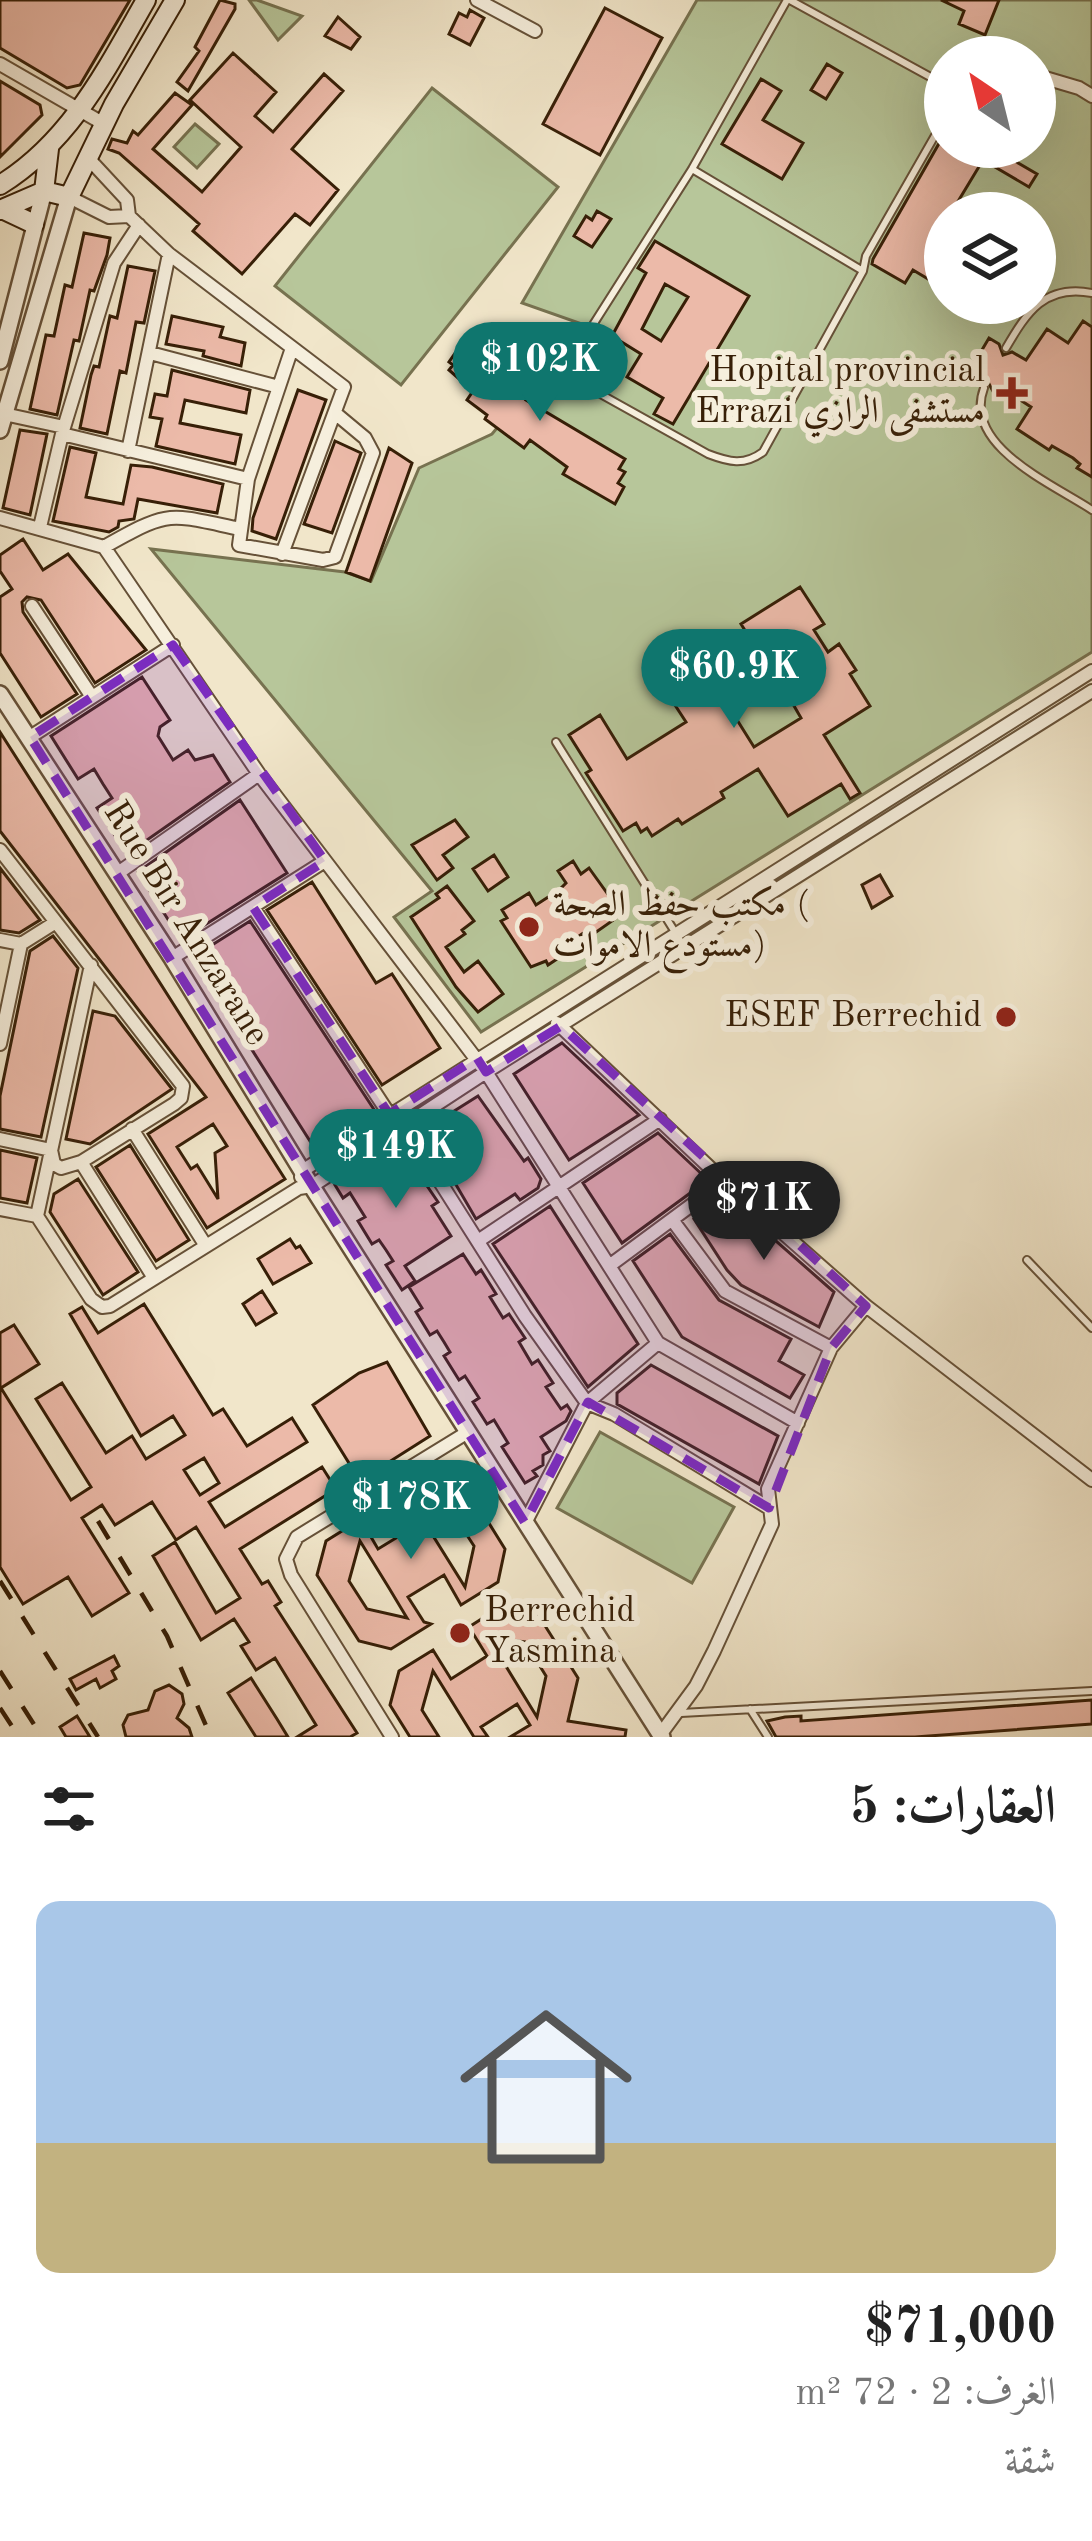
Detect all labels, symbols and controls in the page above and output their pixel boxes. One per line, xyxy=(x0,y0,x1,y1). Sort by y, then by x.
north arrow xyxy=(924,36,1056,168)
map controls xyxy=(924,36,1056,324)
button: layers xyxy=(924,192,1056,324)
pin: $102K xyxy=(456,322,624,424)
text: $102K xyxy=(480,341,600,380)
place label: Hopital provincial Errazi مستشفى الرازي xyxy=(695,354,985,438)
marker: Hopital provincial Errazi مستشفى الرازي xyxy=(996,377,1028,409)
pin: $60.9K xyxy=(636,629,832,731)
text: $60.9K xyxy=(668,648,800,687)
street label: Rue Bir Anzarane xyxy=(96,796,274,1052)
place label: مكتب حفظ الصحة ( مستودع الاموات) xyxy=(553,885,810,974)
marker: مكتب حفظ الصحة ( مستودع الاموات) xyxy=(516,914,542,940)
place label: ESEF Berrechid xyxy=(724,999,982,1035)
marker: ESEF Berrechid xyxy=(993,1004,1019,1030)
pin: $149K xyxy=(312,1109,480,1211)
text: $149K xyxy=(336,1128,456,1167)
pin: $71K xyxy=(693,1161,835,1263)
text: $71K xyxy=(715,1180,813,1219)
pin: $178K xyxy=(327,1460,495,1562)
text: $178K xyxy=(351,1479,471,1518)
place label: Berrechid Yasmina xyxy=(484,1594,635,1671)
marker: Berrechid Yasmina xyxy=(447,1620,473,1646)
icon: filters xyxy=(36,1776,102,1842)
text: العقارات: 5 xyxy=(850,1783,1056,1834)
icon: home xyxy=(438,1979,654,2195)
text: $71,000 xyxy=(864,2303,1056,2354)
text: الغرف: 2 · 72 m² xyxy=(796,2374,1056,2413)
text: شقة xyxy=(1004,2443,1056,2482)

